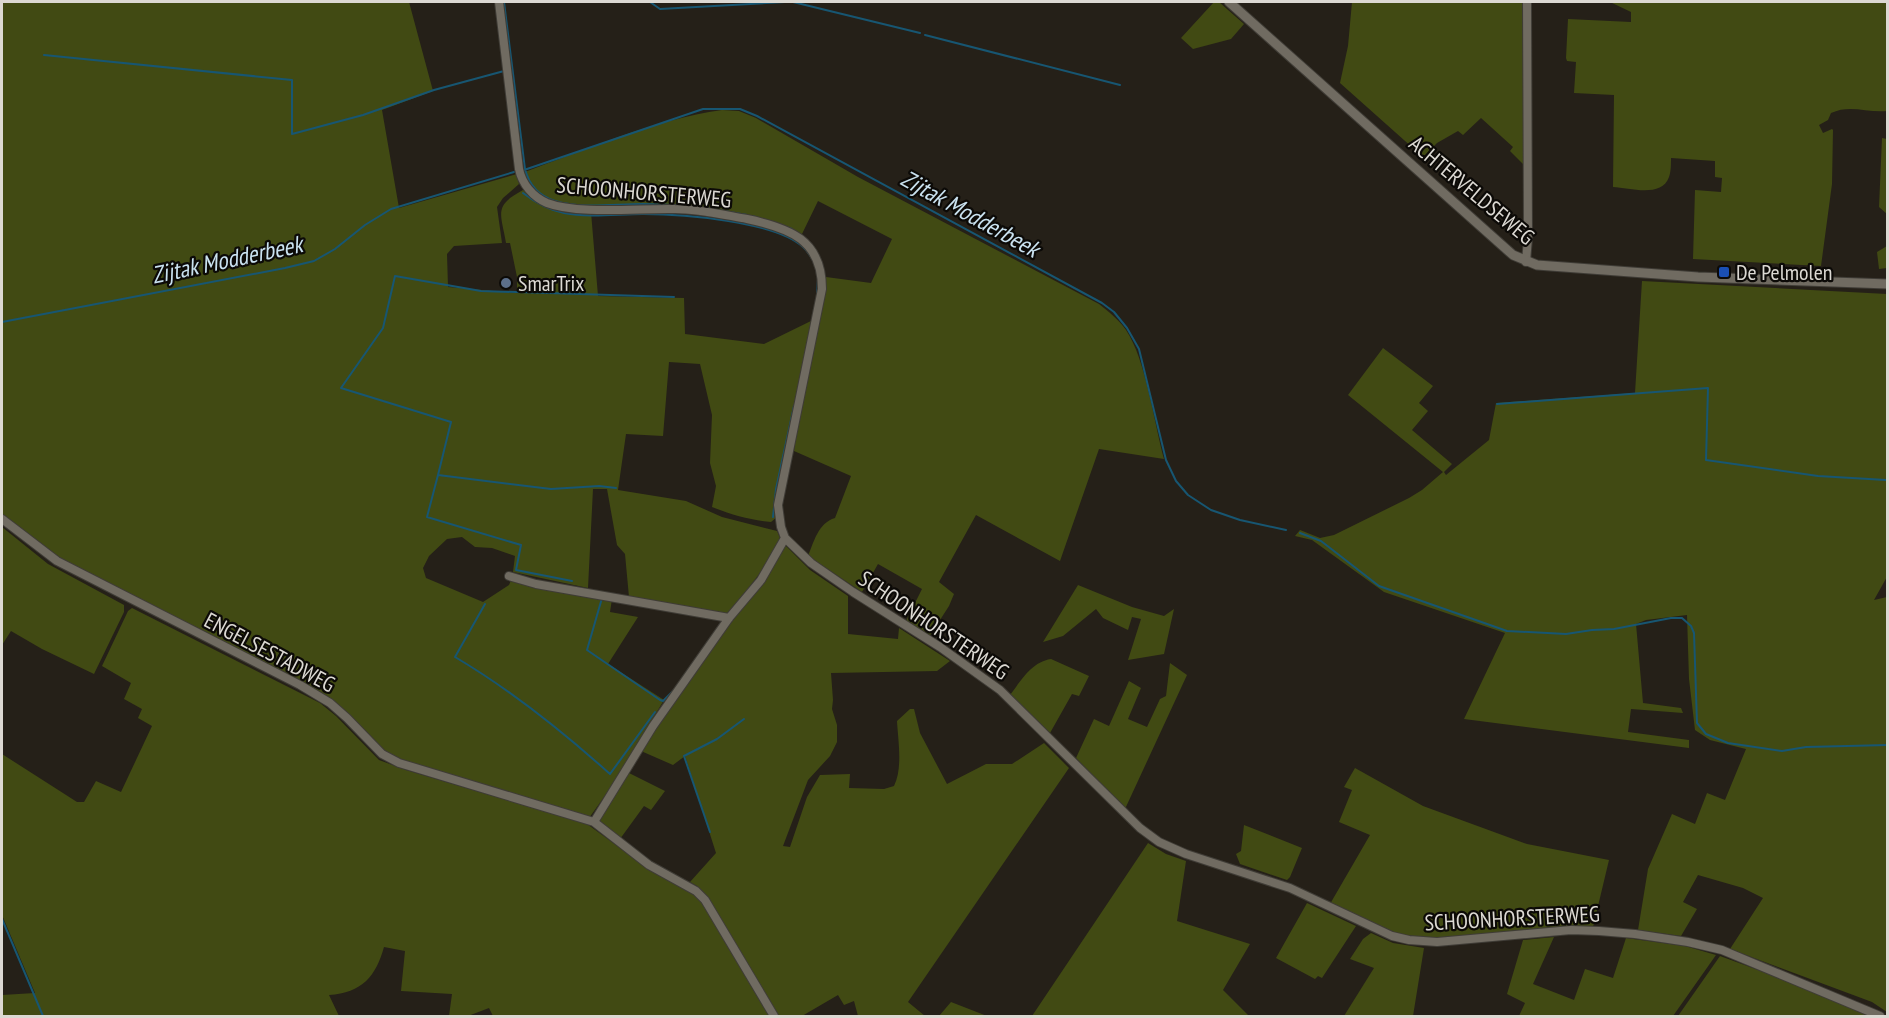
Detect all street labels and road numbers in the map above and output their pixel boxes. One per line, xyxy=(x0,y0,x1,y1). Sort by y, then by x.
street label: ACHTERVELDSEWEG xyxy=(1404,129,1540,251)
street label: SCHOONHORSTERWEG xyxy=(555,170,733,214)
street label: SCHOONHORSTERWEG xyxy=(854,564,1014,686)
street label: ENGELSESTADWEG xyxy=(200,606,340,698)
street label: SCHOONHORSTERWEG xyxy=(1424,899,1600,937)

